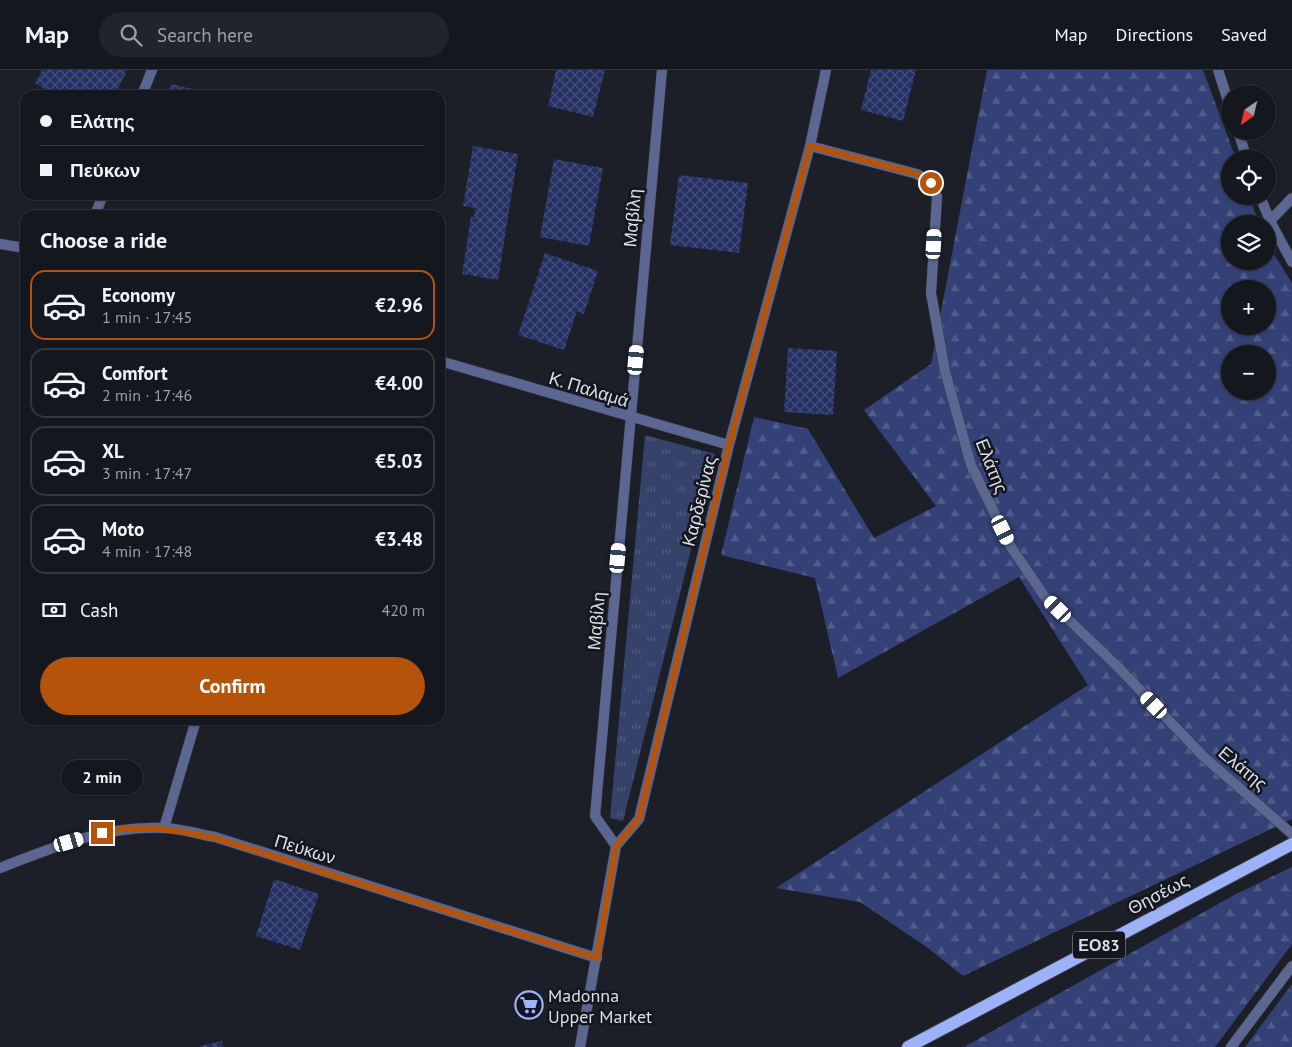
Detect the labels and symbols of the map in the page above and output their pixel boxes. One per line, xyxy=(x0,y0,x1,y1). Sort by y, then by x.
north arrow xyxy=(1221,85,1276,140)
route start xyxy=(920,172,942,194)
street label: Μαβίλη xyxy=(618,188,646,248)
car xyxy=(925,229,942,259)
car xyxy=(627,344,644,376)
street label: Κ. Παλαμά xyxy=(546,366,632,412)
street label: Ελάτης xyxy=(971,435,1013,497)
street label: Καρδερίνας xyxy=(677,453,721,549)
car xyxy=(989,513,1016,547)
car xyxy=(609,542,626,574)
street label: Μαβίλη xyxy=(582,591,610,651)
car xyxy=(1042,593,1074,625)
car xyxy=(1138,689,1169,721)
street label: Ελάτης xyxy=(1214,741,1272,795)
callout: 2 min xyxy=(61,760,143,796)
route end xyxy=(91,822,113,844)
street label: Πεύκων xyxy=(272,829,338,869)
car xyxy=(52,831,85,853)
street label: Θησέως xyxy=(1124,868,1193,920)
road number: ΕΟ83 xyxy=(1073,932,1125,958)
place label: Madonna Upper Market xyxy=(548,984,652,1028)
supermarket icon: Madonna Upper Market xyxy=(514,990,544,1020)

